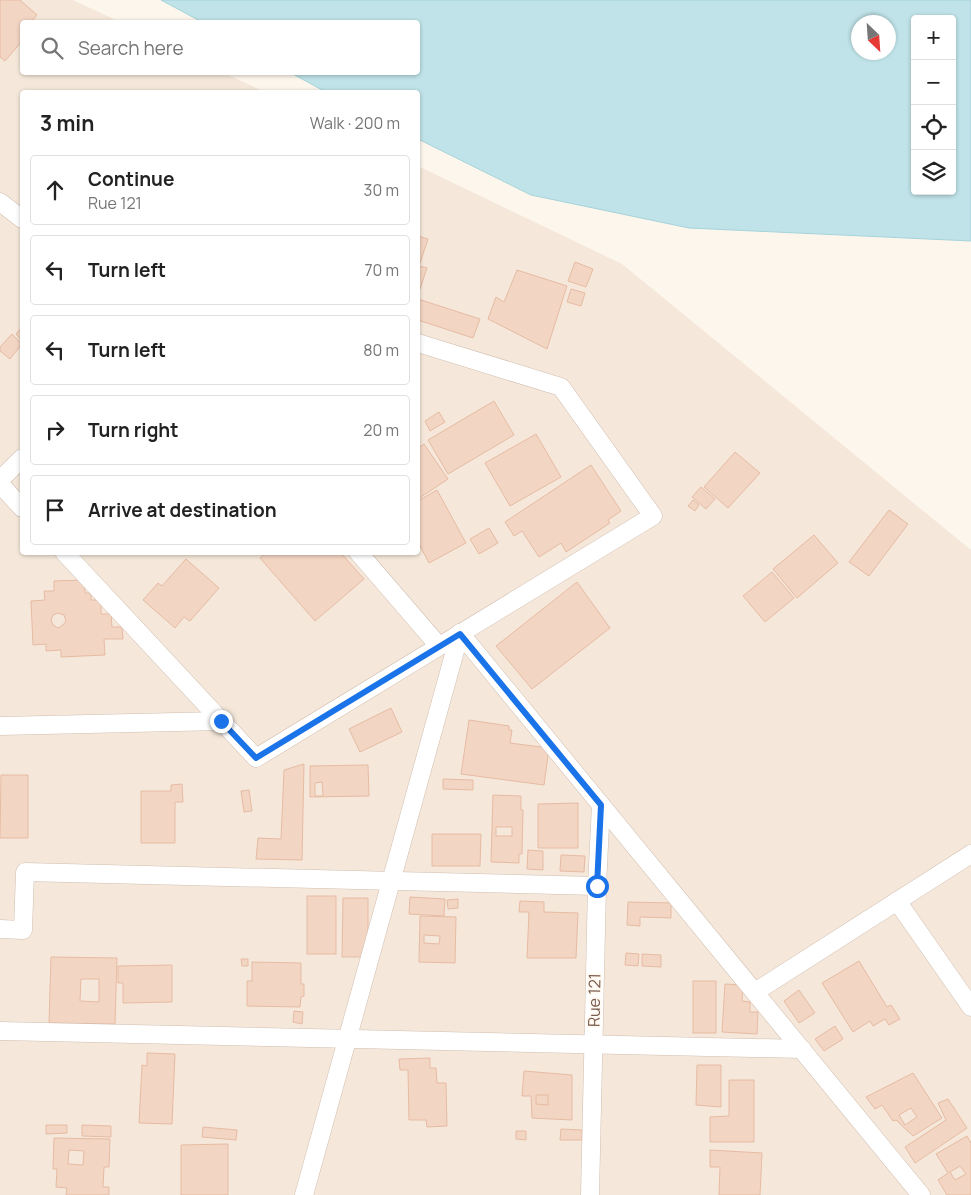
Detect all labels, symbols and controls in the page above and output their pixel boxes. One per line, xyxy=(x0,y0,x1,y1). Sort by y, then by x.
north arrow xyxy=(851,15,896,60)
map controls xyxy=(911,15,956,195)
button: + xyxy=(911,15,956,60)
search box xyxy=(20,20,420,75)
icon: search xyxy=(38,34,66,62)
text: Search here xyxy=(78,35,184,61)
button: − xyxy=(911,60,956,105)
button: locate xyxy=(911,105,956,150)
text: 3 min xyxy=(40,109,94,137)
text: Walk · 200 m xyxy=(310,112,400,134)
button: layers xyxy=(911,150,956,195)
text: Continue xyxy=(88,166,174,192)
icon: ahead xyxy=(41,176,69,204)
text: 30 m xyxy=(364,179,399,201)
text: Rue 121 xyxy=(88,192,142,214)
icon: left xyxy=(41,256,69,284)
text: Turn left xyxy=(88,257,166,283)
text: 70 m xyxy=(364,259,399,281)
icon: left xyxy=(41,336,69,364)
text: Turn left xyxy=(88,337,166,363)
text: 80 m xyxy=(363,339,399,361)
icon: right xyxy=(41,416,69,444)
text: Turn right xyxy=(88,417,178,443)
text: 20 m xyxy=(363,419,399,441)
icon: arrive xyxy=(41,496,69,524)
text: Arrive at destination xyxy=(88,497,277,523)
route end xyxy=(210,710,233,733)
route start xyxy=(586,875,609,898)
street label: Rue 121 xyxy=(583,973,605,1027)

